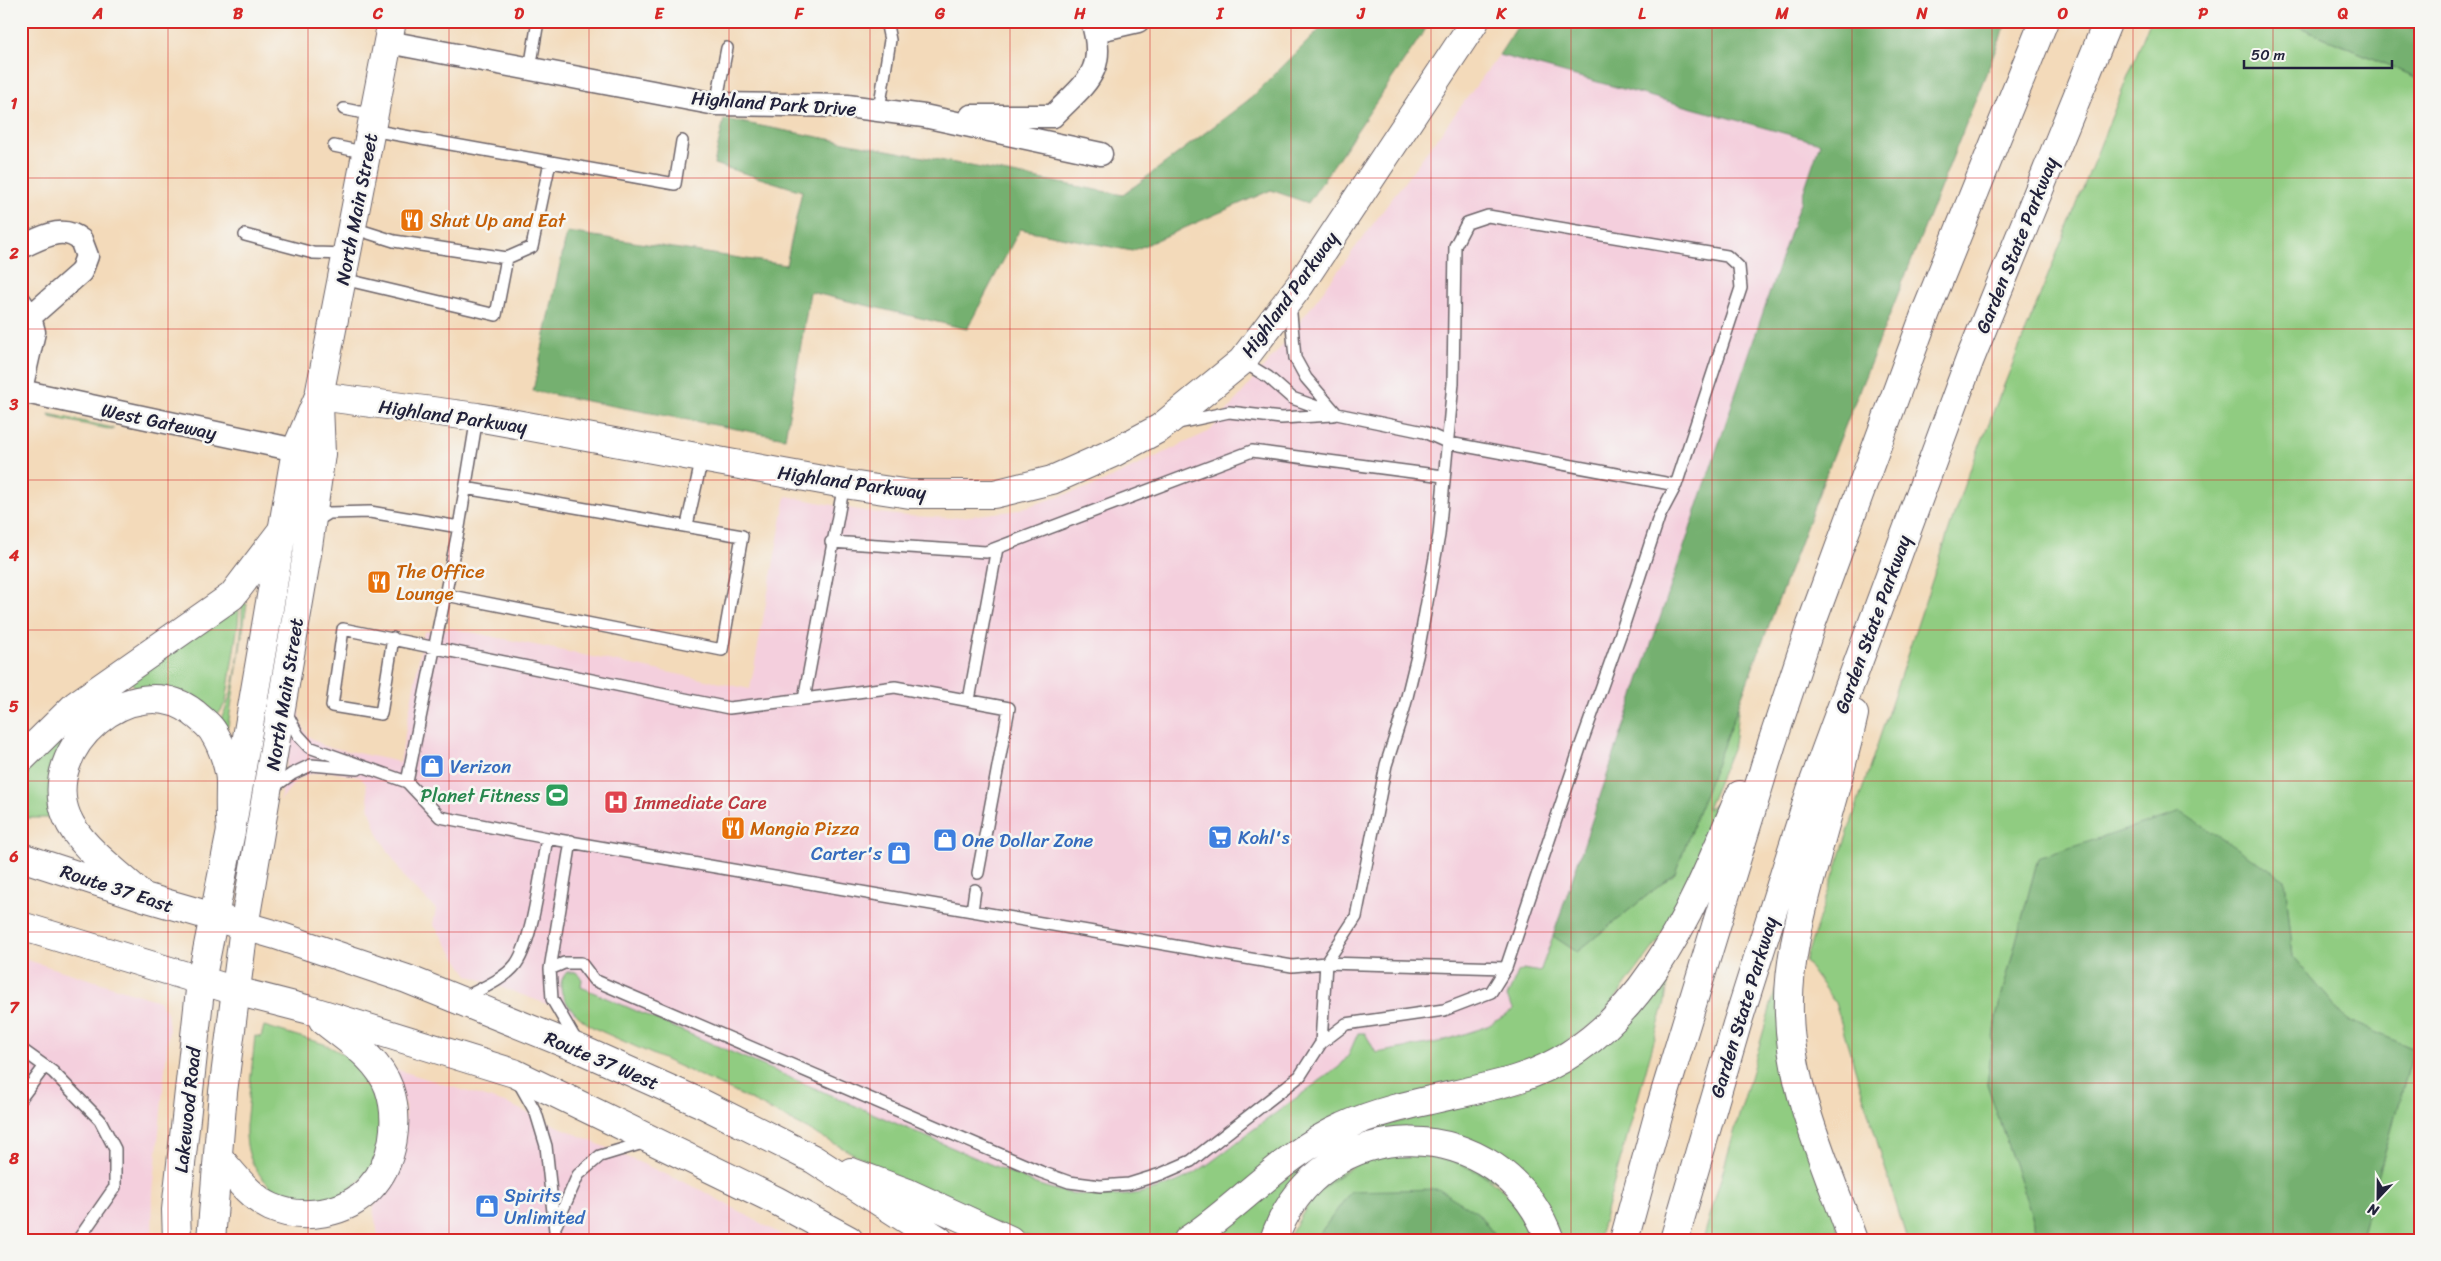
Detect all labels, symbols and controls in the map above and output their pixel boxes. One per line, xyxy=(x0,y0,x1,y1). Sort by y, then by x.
text: A xyxy=(92,0,103,28)
text: B xyxy=(233,0,244,28)
text: C xyxy=(372,0,384,28)
text: D xyxy=(514,0,524,28)
text: E xyxy=(655,0,665,28)
text: F xyxy=(794,0,805,28)
text: G xyxy=(934,0,946,28)
text: H xyxy=(1073,0,1086,28)
text: I xyxy=(1216,0,1225,28)
text: J xyxy=(1356,0,1366,28)
text: K xyxy=(1495,0,1507,28)
text: L xyxy=(1638,0,1646,28)
text: M xyxy=(1774,0,1789,28)
text: N xyxy=(1915,0,1928,28)
text: O xyxy=(2057,0,2069,28)
text: P xyxy=(2198,0,2208,28)
text: Q xyxy=(2337,0,2349,28)
scale bar xyxy=(2244,38,2391,70)
text: 50 m xyxy=(2251,42,2286,68)
street label: Highland Park Drive xyxy=(690,81,858,126)
text: 1 xyxy=(11,89,18,118)
street label: North Main Street xyxy=(326,130,387,288)
street label: Garden State Parkway xyxy=(1966,152,2067,339)
place label: Shut Up and Eat xyxy=(430,204,567,237)
restaurant icon: Shut Up and Eat xyxy=(399,207,425,233)
street label: Highland Parkway xyxy=(1232,224,1347,365)
text: 2 xyxy=(8,239,19,268)
text: 3 xyxy=(9,390,19,419)
street label: Highland Parkway xyxy=(376,390,530,443)
street label: West Gateway xyxy=(98,393,220,450)
street label: Highland Parkway xyxy=(775,456,929,509)
street label: Garden State Parkway xyxy=(1825,530,1920,718)
text: 4 xyxy=(8,541,19,570)
place label: The Office Lounge xyxy=(396,555,485,610)
restaurant icon: The Office Lounge xyxy=(366,569,392,595)
street label: North Main Street xyxy=(256,615,313,773)
text: 5 xyxy=(9,692,19,721)
place label: Verizon xyxy=(450,750,511,783)
shop icon: Verizon xyxy=(419,753,445,779)
place label: Planet Fitness xyxy=(420,779,540,812)
sports icon: Planet Fitness xyxy=(544,782,570,808)
place label: Immediate Care xyxy=(633,786,767,819)
hospital icon: Immediate Care xyxy=(603,789,629,815)
place label: Mangia Pizza xyxy=(750,812,859,845)
restaurant icon: Mangia Pizza xyxy=(720,815,746,841)
place label: Kohl's xyxy=(1238,821,1290,854)
place label: One Dollar Zone xyxy=(962,824,1094,857)
supermarket icon: Kohl's xyxy=(1207,824,1233,850)
shop icon: One Dollar Zone xyxy=(932,827,958,853)
place label: Carter's xyxy=(811,837,882,870)
shop icon: Carter's xyxy=(886,840,912,866)
text: 6 xyxy=(8,842,19,871)
street label: Route 37 East xyxy=(56,855,178,922)
street label: Garden State Parkway xyxy=(1700,912,1787,1102)
text: 7 xyxy=(9,993,20,1022)
street label: Route 37 West xyxy=(539,1022,664,1099)
street label: Lakewood Road xyxy=(164,1044,211,1174)
text: 8 xyxy=(8,1144,19,1173)
north arrow xyxy=(2354,1174,2404,1224)
place label: Spirits Unlimited xyxy=(504,1179,586,1234)
shop icon: Spirits Unlimited xyxy=(474,1193,500,1219)
text: N xyxy=(2364,1196,2383,1223)

